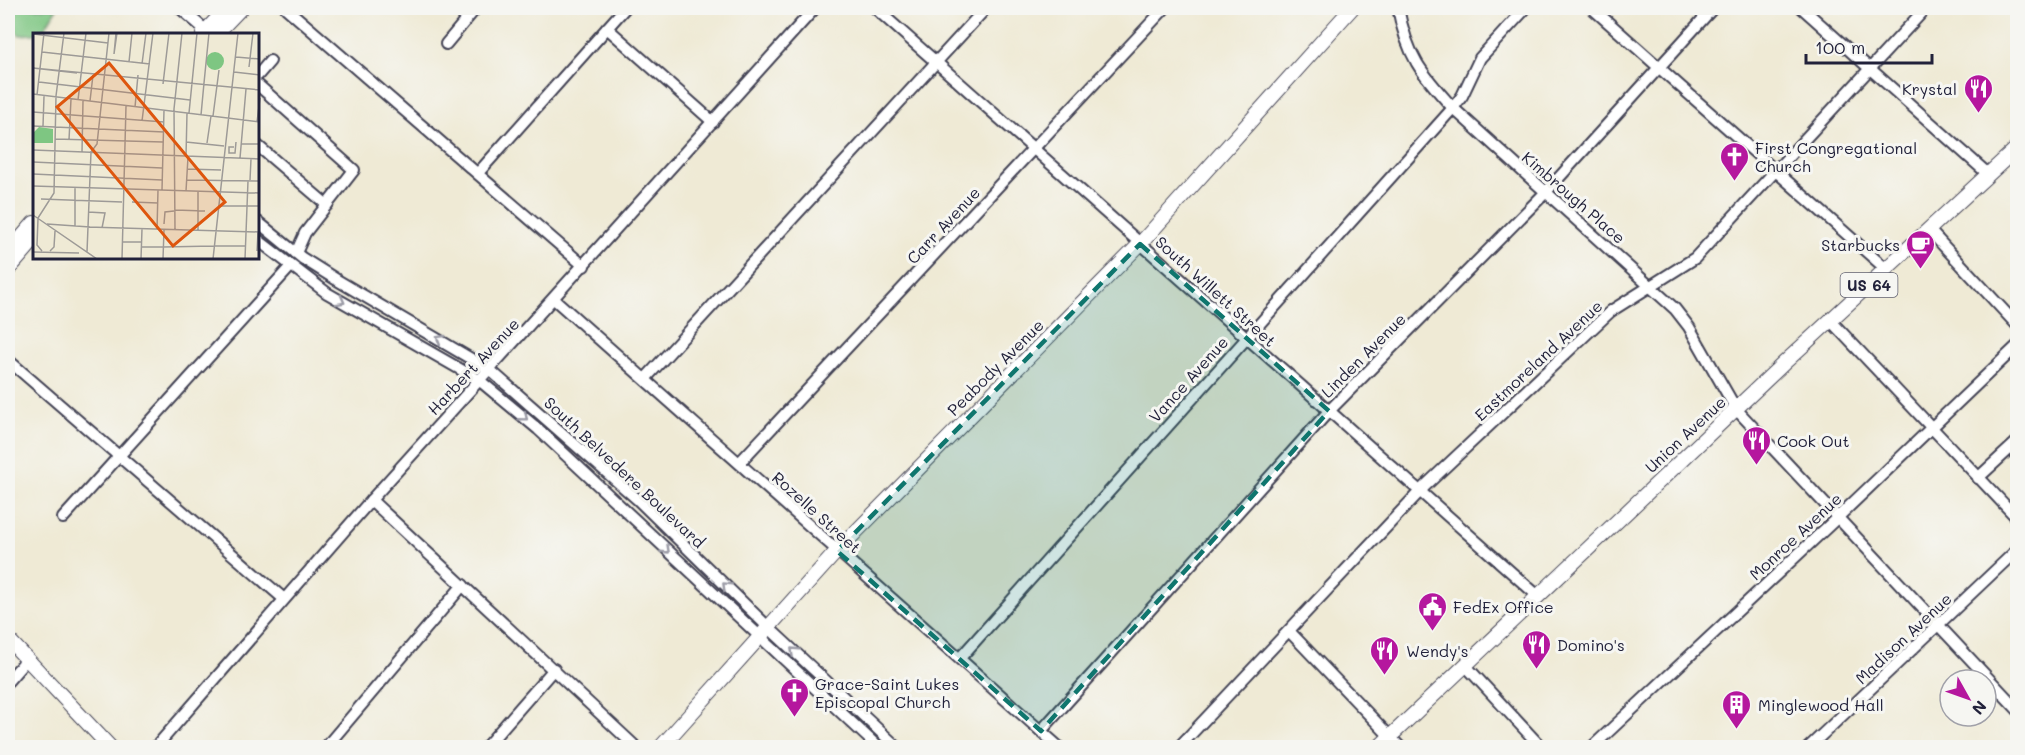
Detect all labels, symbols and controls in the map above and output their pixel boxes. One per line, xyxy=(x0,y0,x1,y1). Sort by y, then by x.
scale bar xyxy=(1806,27,1932,65)
inset map xyxy=(33,33,260,260)
text: 100 m xyxy=(1815,35,1865,59)
restaurant icon: Krystal xyxy=(1962,72,1994,114)
place label: Krystal xyxy=(1902,78,1957,99)
place label: First Congregational Church xyxy=(1755,137,1917,176)
church icon: First Congregational Church xyxy=(1718,140,1750,182)
street label: Kimbrough Place xyxy=(1518,146,1630,248)
street label: Carr Avenue xyxy=(902,182,984,268)
cafe icon: Starbucks xyxy=(1905,228,1937,270)
street label: South Willett Street xyxy=(1151,231,1281,351)
place label: Starbucks xyxy=(1821,234,1900,255)
road number: US 64 xyxy=(1840,273,1898,297)
one-way arrow xyxy=(335,294,345,305)
street label: Eastmoreland Avenue xyxy=(1470,295,1606,425)
street label: Linden Avenue xyxy=(1316,308,1410,402)
street label: Harbert Avenue xyxy=(423,313,523,419)
street label: Peabody Avenue xyxy=(942,314,1048,420)
street label: Vance Avenue xyxy=(1144,332,1232,426)
one-way arrow xyxy=(436,335,446,347)
street label: Union Avenue xyxy=(1640,391,1730,477)
street label: South Belvedere Boulevard xyxy=(540,392,710,552)
one-way arrow xyxy=(517,410,528,421)
restaurant icon: Cook Out xyxy=(1740,424,1772,466)
place label: Cook Out xyxy=(1777,430,1849,451)
street label: Rozelle Street xyxy=(768,467,866,557)
street label: Monroe Avenue xyxy=(1744,488,1846,584)
one-way arrow xyxy=(659,543,670,554)
one-way arrow xyxy=(723,583,734,594)
street label: Madison Avenue xyxy=(1850,588,1956,688)
public building icon: FedEx Office xyxy=(1416,590,1448,632)
place label: FedEx Office xyxy=(1453,596,1554,617)
restaurant icon: Domino's xyxy=(1520,628,1552,670)
restaurant icon: Wendy's xyxy=(1369,634,1401,676)
place label: Domino's xyxy=(1557,634,1625,655)
place label: Wendy's xyxy=(1406,640,1469,661)
one-way arrow xyxy=(790,647,801,658)
north arrow xyxy=(1938,668,1998,728)
place label: Grace-Saint Lukes Episcopal Church xyxy=(815,673,959,712)
church icon: Grace-Saint Lukes Episcopal Church xyxy=(778,676,810,718)
building icon: Minglewood Hall xyxy=(1721,688,1753,730)
place label: Minglewood Hall xyxy=(1758,694,1884,715)
text: N xyxy=(1968,697,1992,719)

